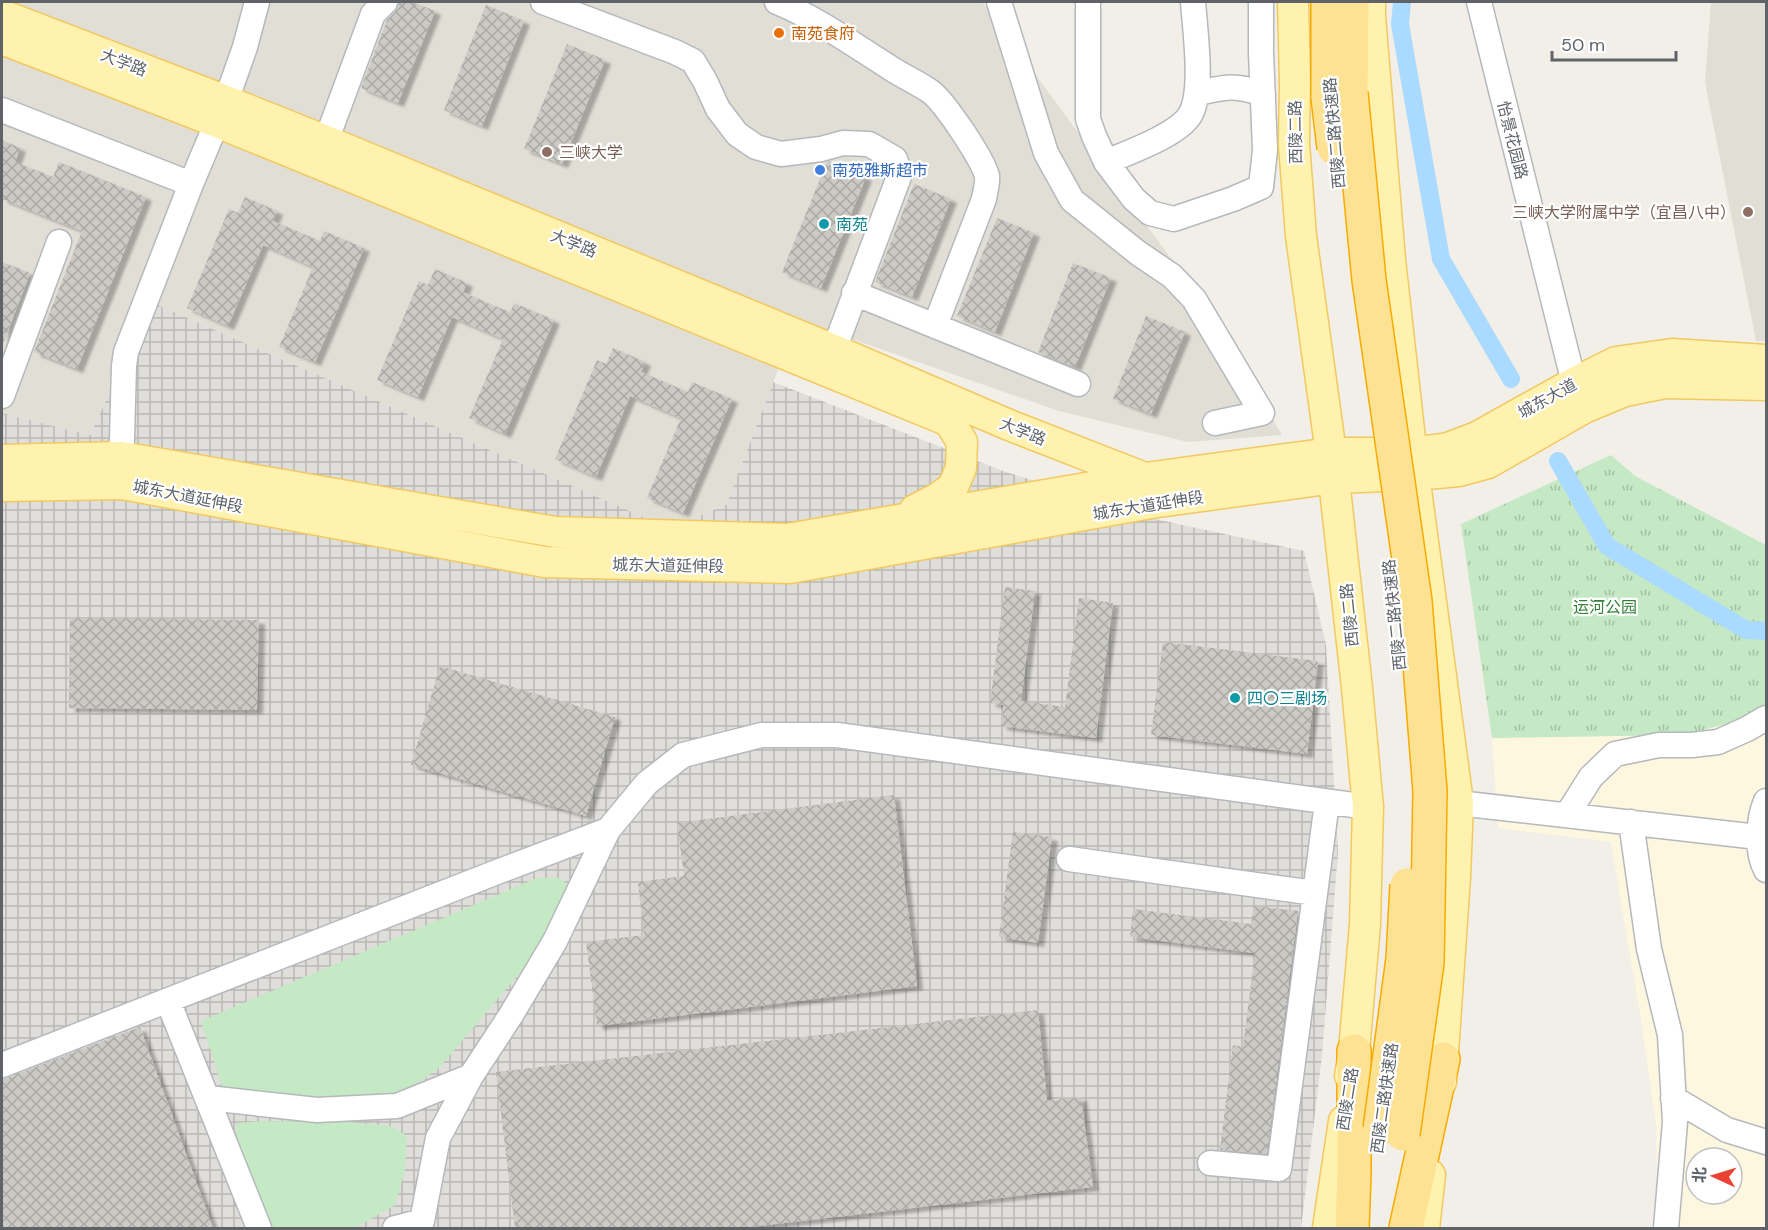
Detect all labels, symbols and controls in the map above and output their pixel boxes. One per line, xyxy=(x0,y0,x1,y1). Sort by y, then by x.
place label: 南苑食府 xyxy=(791,23,855,44)
scale bar xyxy=(1552,24,1676,62)
marker: 南苑食府 xyxy=(772,26,786,40)
text: 50 m xyxy=(1561,33,1605,57)
street label: 大学路 xyxy=(98,44,150,81)
street label: 西陵二路快速路 xyxy=(1319,76,1350,190)
street label: 怡景花园路 xyxy=(1493,99,1532,181)
street label: 西陵二路 xyxy=(1284,100,1307,164)
place label: 三峡大学 xyxy=(559,142,623,163)
marker: 三峡大学 xyxy=(540,145,554,159)
place label: 南苑雅斯超市 xyxy=(832,160,928,181)
marker: 南苑雅斯超市 xyxy=(813,163,827,177)
place label: 三峡大学附属中学（宜昌八中） xyxy=(1512,202,1736,223)
marker: 三峡大学附属中学（宜昌八中） xyxy=(1741,205,1755,219)
place label: 南苑 xyxy=(836,214,868,235)
marker: 南苑 xyxy=(817,217,831,231)
street label: 大学路 xyxy=(548,225,600,262)
street label: 城东大道 xyxy=(1514,374,1580,423)
street label: 大学路 xyxy=(997,413,1049,450)
street label: 城东大道延伸段 xyxy=(131,475,245,517)
street label: 城东大道延伸段 xyxy=(1091,486,1205,525)
street label: 城东大道延伸段 xyxy=(612,554,724,577)
street label: 西陵二路快速路 xyxy=(1378,558,1411,672)
street label: 西陵二路 xyxy=(1336,582,1363,648)
park label: 运河公园 xyxy=(1573,597,1637,618)
place label: 四〇三剧场 xyxy=(1247,688,1327,709)
marker: 四〇三剧场 xyxy=(1228,691,1242,705)
street label: 西陵二路快速路 xyxy=(1366,1041,1403,1155)
street label: 西陵二路 xyxy=(1332,1066,1363,1132)
north arrow xyxy=(1684,1146,1744,1206)
text: 北 xyxy=(1689,1166,1711,1184)

